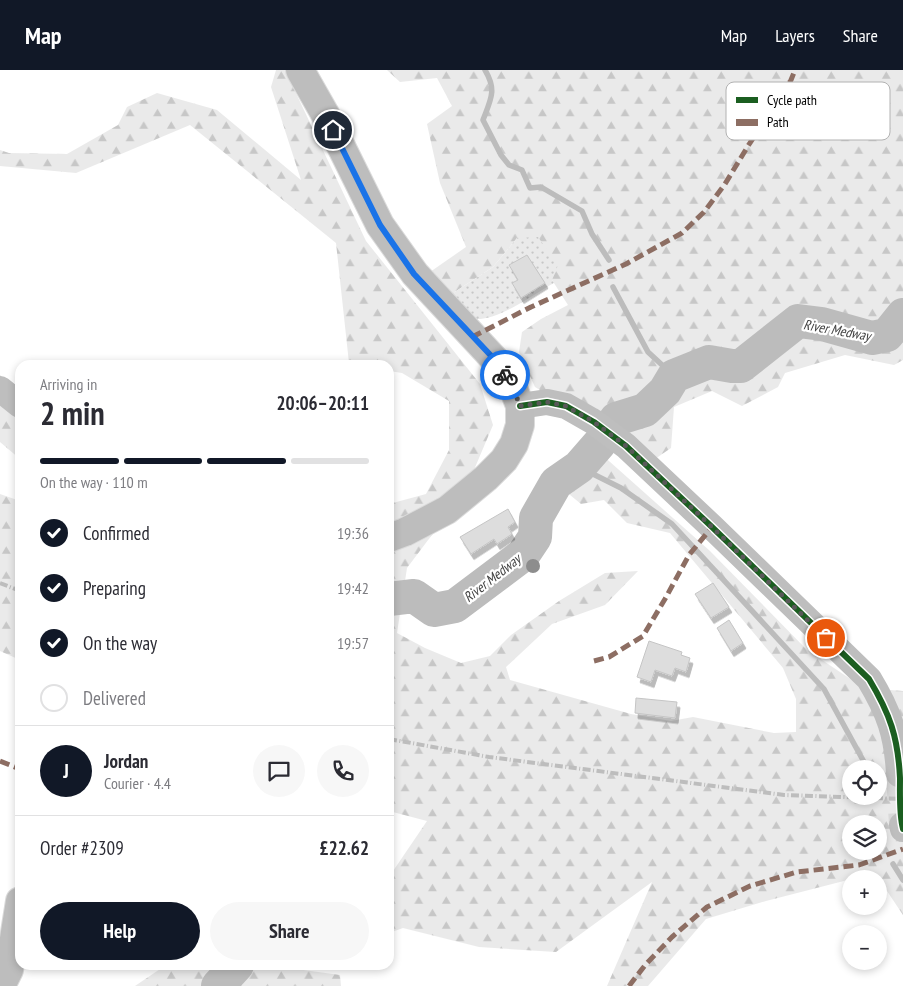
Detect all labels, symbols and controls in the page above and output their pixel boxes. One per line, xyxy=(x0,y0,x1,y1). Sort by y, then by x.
text: Map xyxy=(25,20,62,51)
text: Map xyxy=(721,24,747,47)
text: Layers xyxy=(775,24,815,47)
text: Share xyxy=(843,24,878,47)
legend xyxy=(726,82,890,140)
text: Cycle path xyxy=(767,91,817,109)
pin xyxy=(312,109,354,151)
text: Path xyxy=(767,113,789,131)
icon: home xyxy=(319,116,347,144)
water label: River Medway xyxy=(802,315,874,345)
courier xyxy=(480,350,530,400)
icon: bike xyxy=(491,361,519,389)
text: Arriving in xyxy=(40,374,97,394)
text: 20:06–20:11 xyxy=(276,391,369,415)
text: 2 min xyxy=(40,392,105,434)
text: On the way · 110 m xyxy=(40,472,148,492)
icon: check xyxy=(40,519,68,547)
text: Confirmed xyxy=(83,521,150,545)
text: 19:36 xyxy=(337,523,369,543)
water label: River Medway xyxy=(460,549,526,606)
icon: check xyxy=(40,574,68,602)
text: Preparing xyxy=(83,576,146,600)
text: 19:42 xyxy=(337,578,369,598)
pin xyxy=(805,617,847,659)
icon: bag xyxy=(812,624,840,652)
icon: check xyxy=(40,629,68,657)
text: On the way xyxy=(83,631,157,655)
text: 19:57 xyxy=(337,633,369,653)
text: Delivered xyxy=(83,686,146,710)
button: chat xyxy=(253,745,305,797)
button: phone xyxy=(317,745,369,797)
text: Jordan xyxy=(104,749,148,773)
text: J xyxy=(63,759,69,783)
map controls xyxy=(842,760,887,970)
button: locate xyxy=(842,760,887,805)
text: Courier · 4.4 xyxy=(104,773,171,793)
button: layers xyxy=(842,815,887,860)
text: Order #2309 xyxy=(40,836,124,860)
text: £22.62 xyxy=(320,836,369,860)
button: + xyxy=(842,870,887,915)
button: Help xyxy=(40,902,200,960)
button: Share xyxy=(210,902,369,960)
button: − xyxy=(842,925,887,970)

